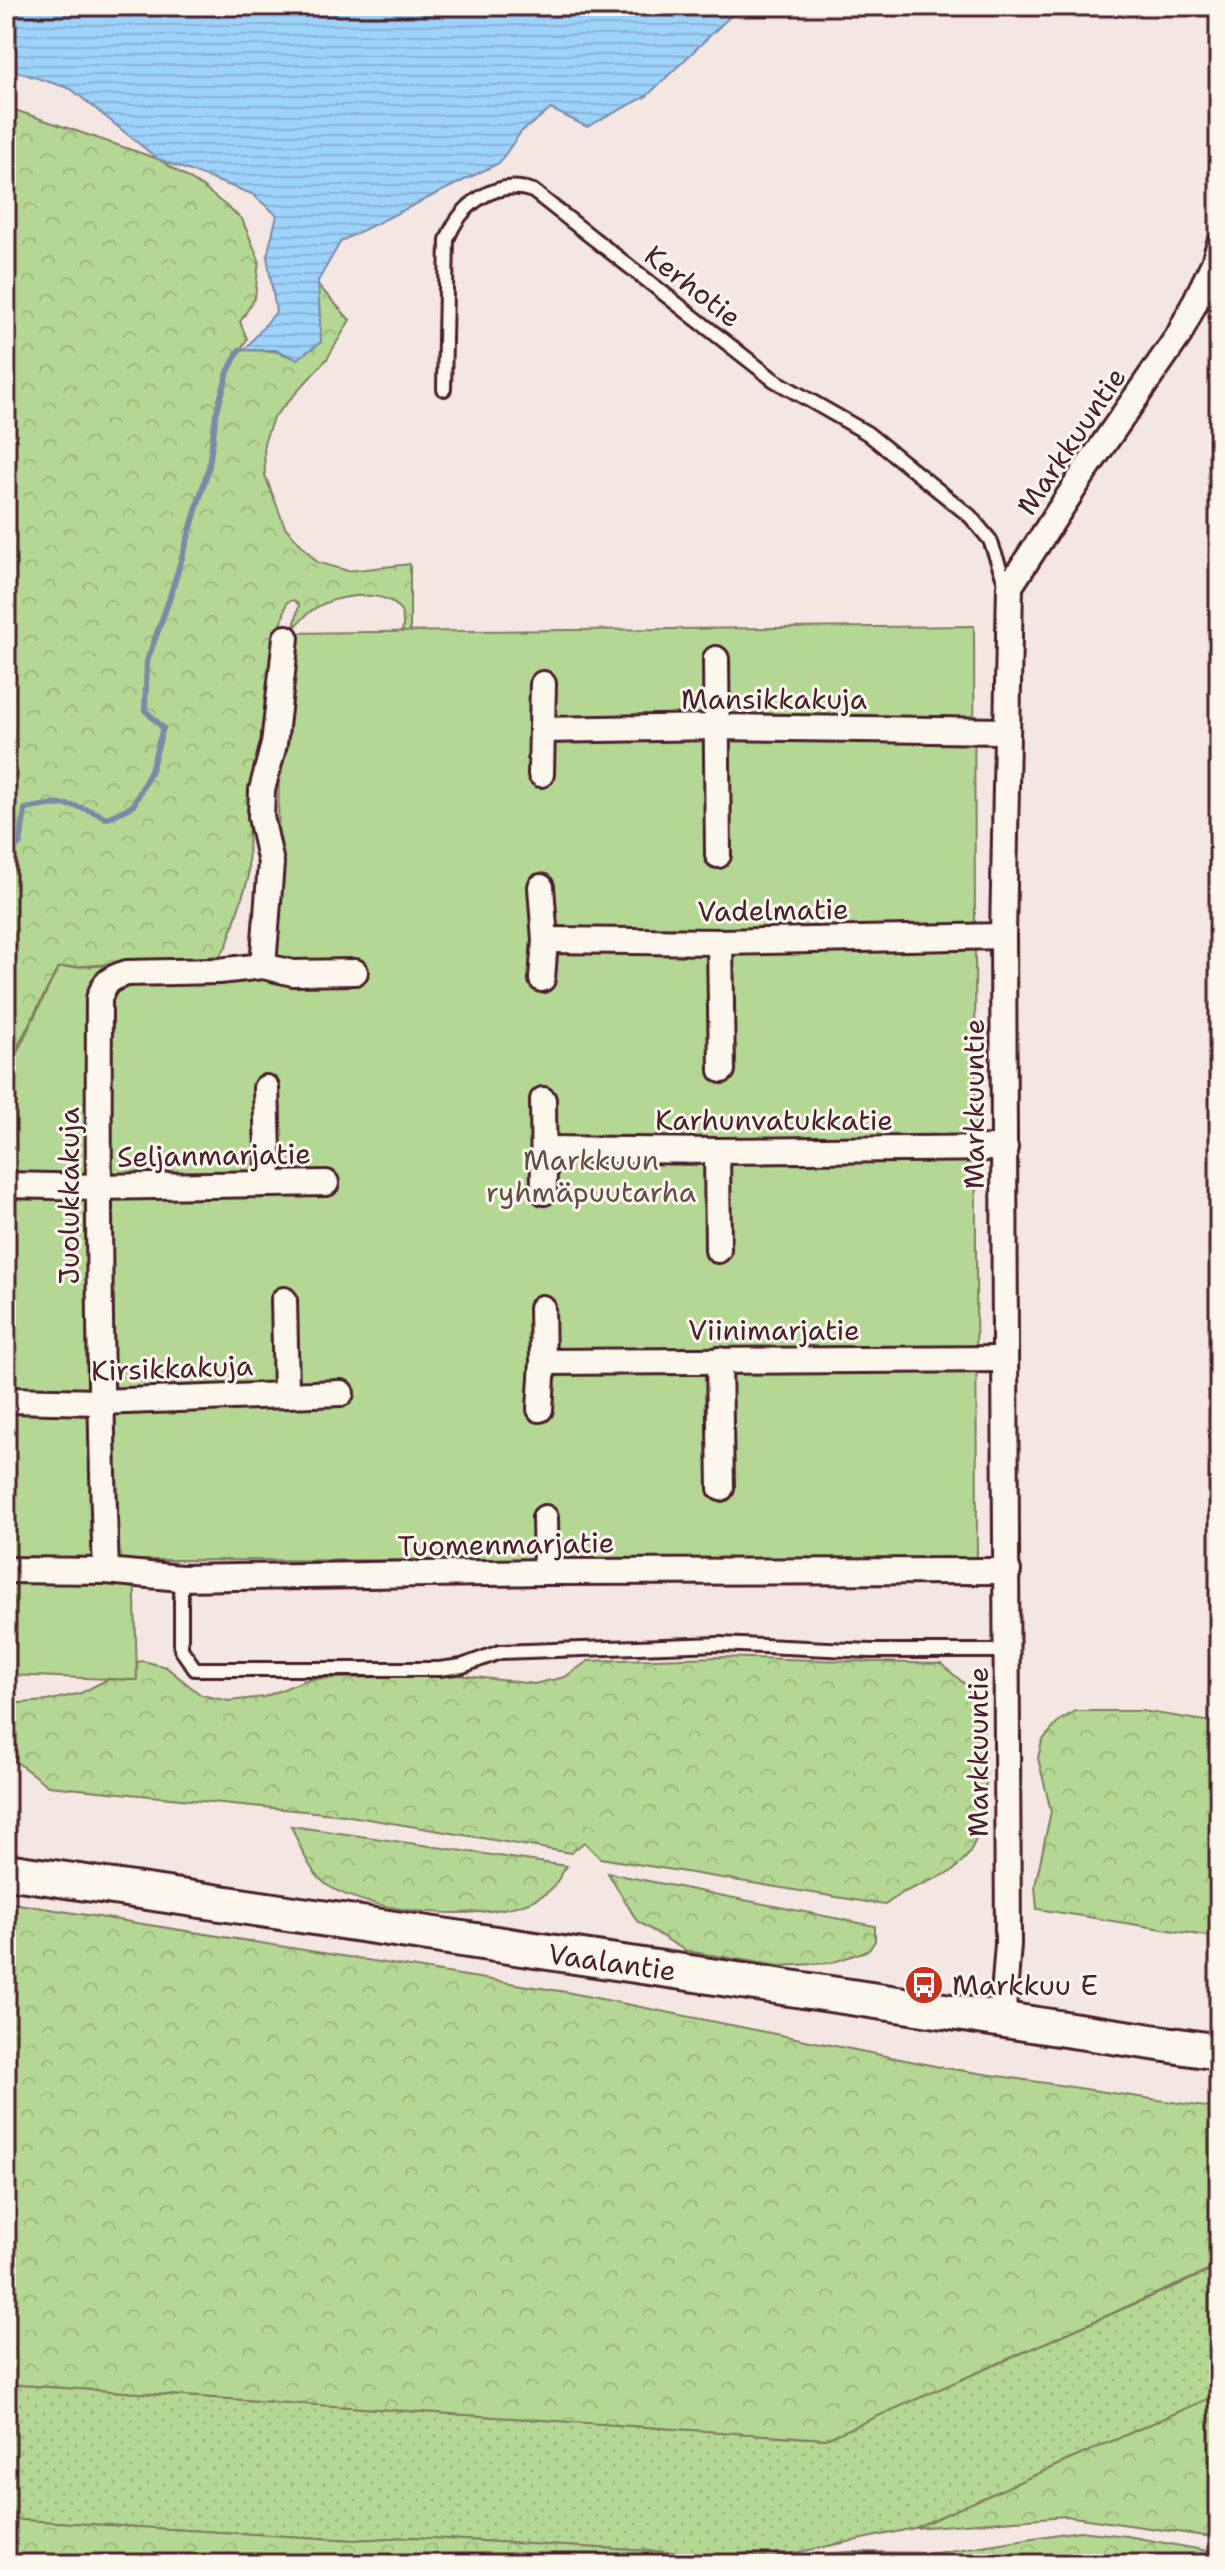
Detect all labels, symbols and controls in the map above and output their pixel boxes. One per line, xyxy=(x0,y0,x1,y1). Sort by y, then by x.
street label: Kerhotie xyxy=(637,236,749,336)
street label: Markkuuntie xyxy=(1008,360,1134,522)
street label: Mansikkakuja xyxy=(681,680,867,718)
street label: Vadelmatie xyxy=(697,890,849,930)
street label: Markkuuntie xyxy=(955,1019,993,1189)
street label: Karhunvatukkatie xyxy=(655,1101,893,1139)
street label: Juolukkakuja xyxy=(50,1107,88,1285)
street label: Seljanmarjatie xyxy=(117,1134,311,1176)
park label: Markkuun ryhmäpuutarha xyxy=(486,1141,696,1211)
street label: Viinimarjatie xyxy=(688,1311,860,1349)
street label: Kirsikkakuja xyxy=(90,1346,254,1390)
street label: Tuomenmarjatie xyxy=(397,1523,615,1565)
street label: Markkuuntie xyxy=(959,1667,997,1837)
street label: Vaalantie xyxy=(546,1934,678,1990)
bus stop icon: Markkuu E xyxy=(903,1964,945,2006)
place label: Markkuu E xyxy=(952,1966,1098,2004)

